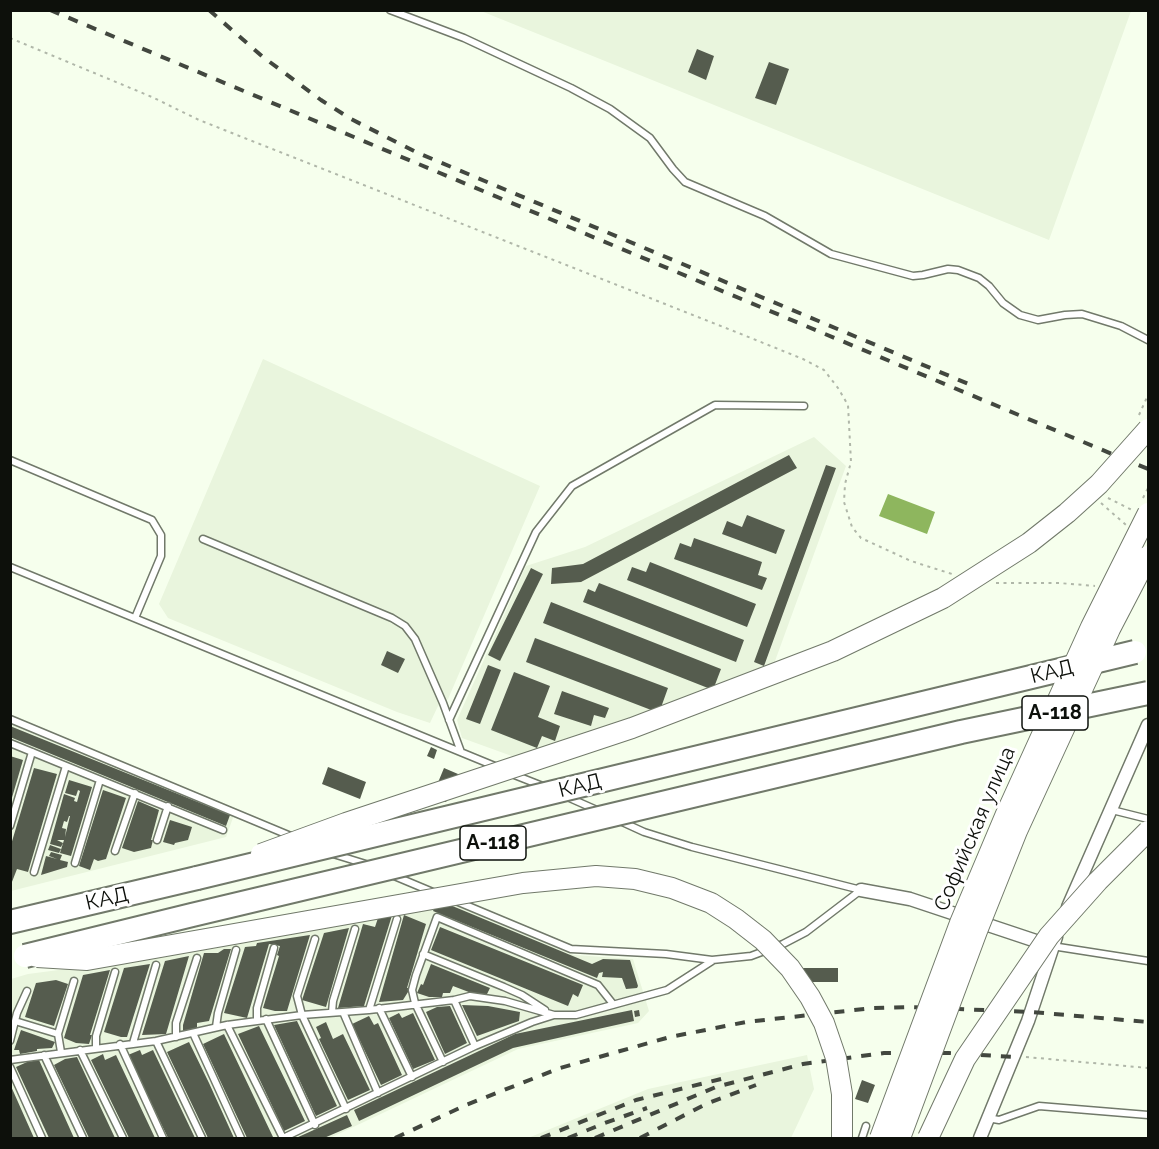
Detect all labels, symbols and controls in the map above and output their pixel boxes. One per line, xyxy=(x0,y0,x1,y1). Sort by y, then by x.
street label: КАД xyxy=(1028,655,1076,689)
road number: А-118 xyxy=(1022,696,1088,730)
street label: Софийская улица xyxy=(929,743,1021,915)
street label: КАД xyxy=(556,769,604,803)
road number: А-118 xyxy=(460,826,526,860)
street label: КАД xyxy=(83,882,131,916)

